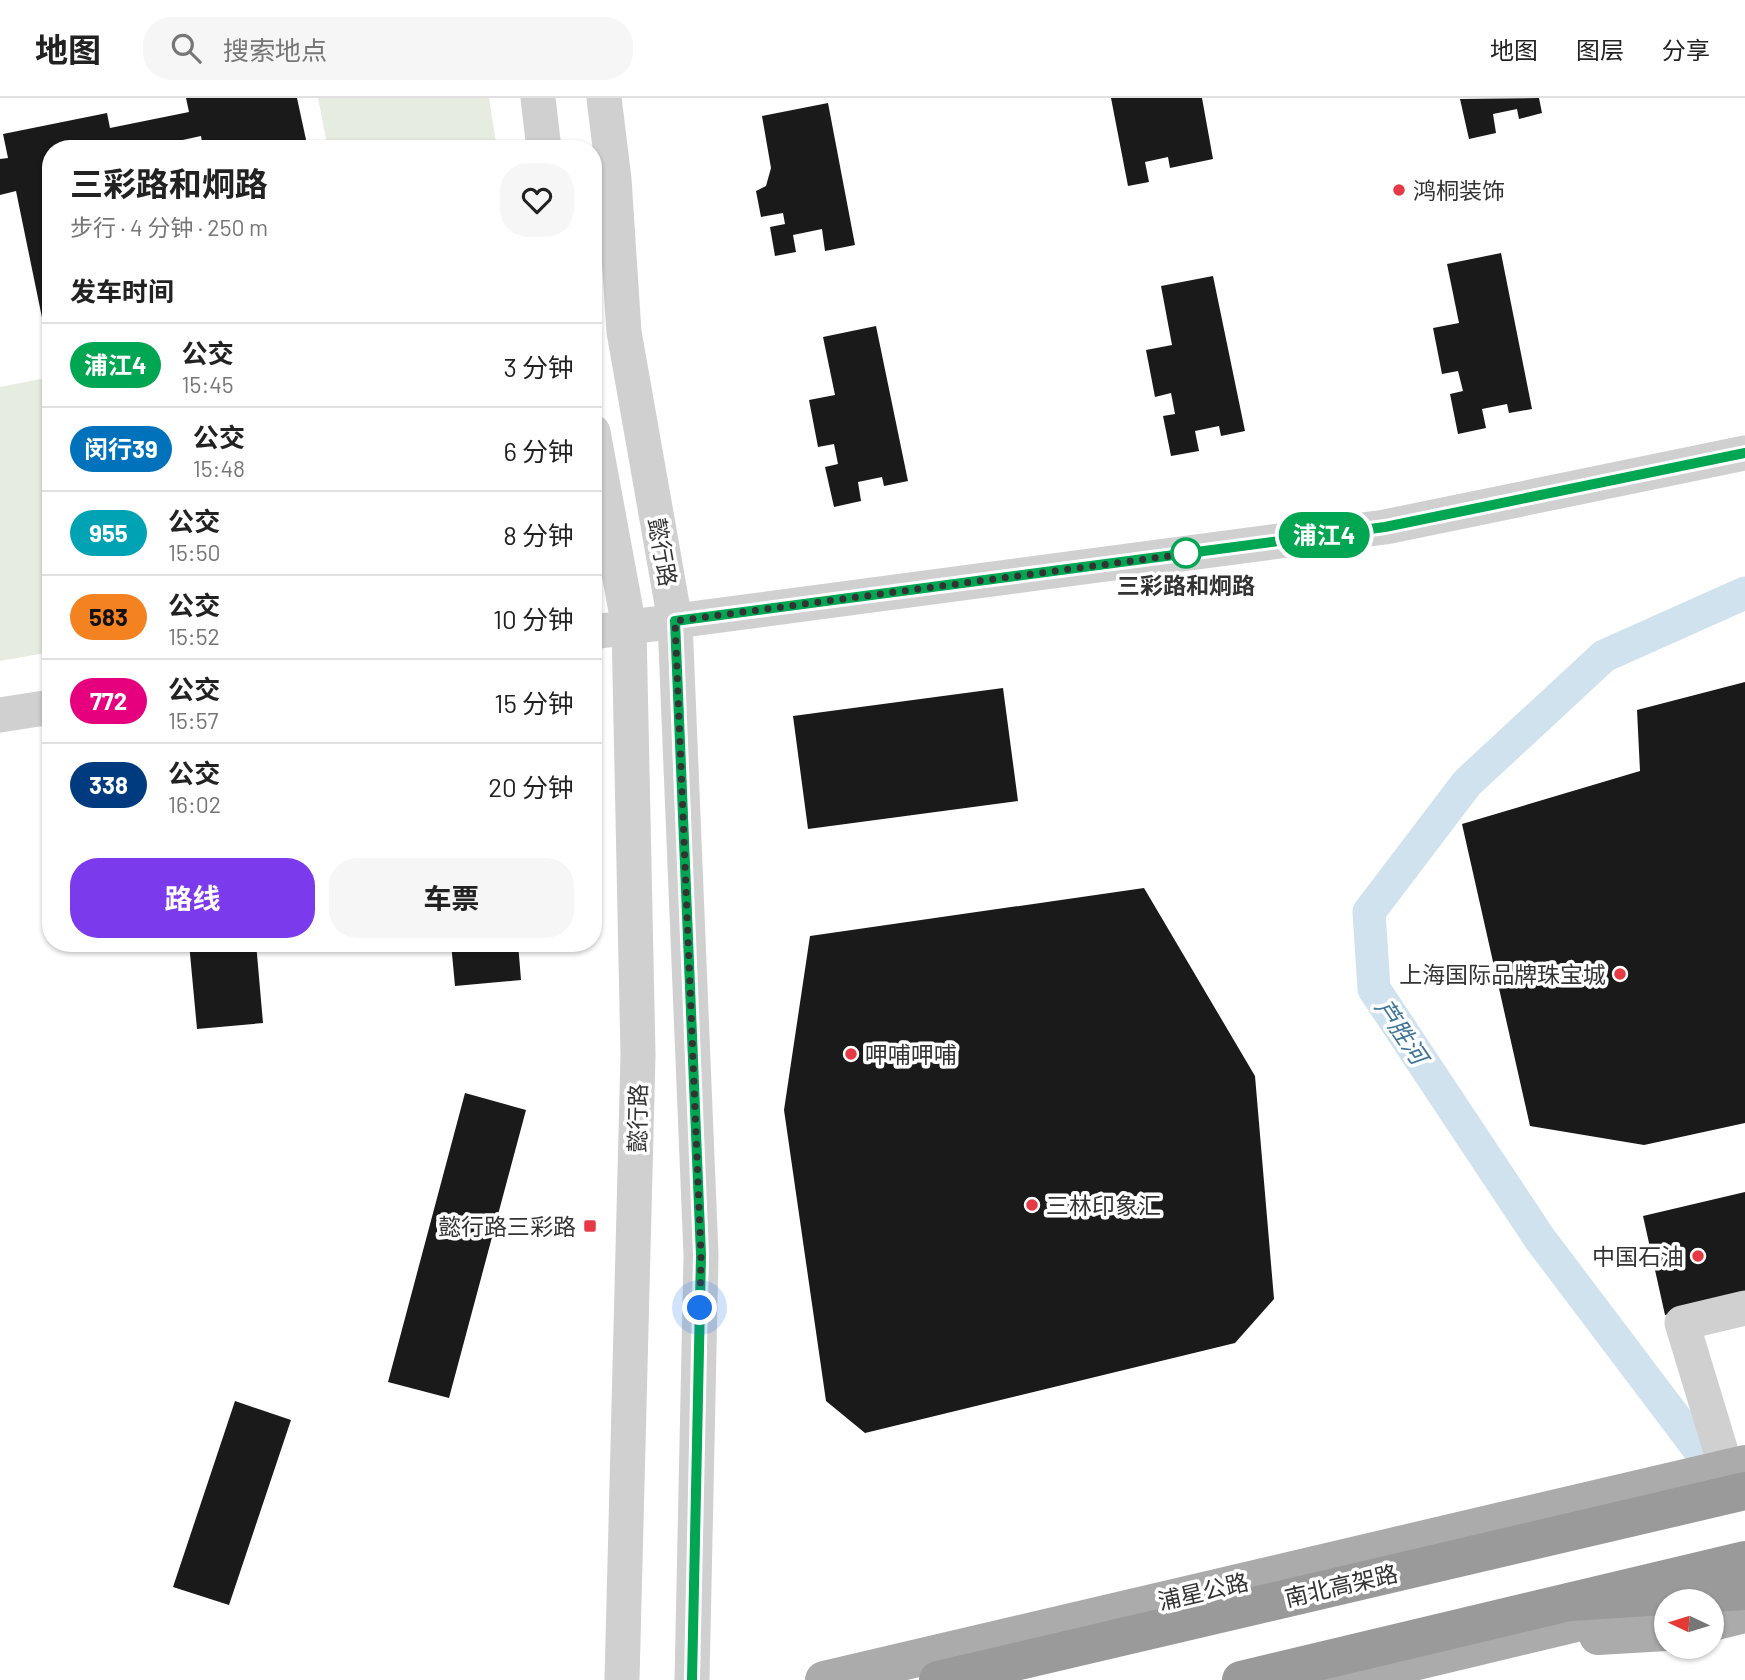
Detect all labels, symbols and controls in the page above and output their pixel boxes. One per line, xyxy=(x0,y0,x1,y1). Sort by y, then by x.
search box xyxy=(143,17,633,80)
text: 地图 xyxy=(35,29,101,69)
icon: search xyxy=(167,29,205,67)
text: 搜索地点 xyxy=(223,34,327,65)
text: 地图 xyxy=(1490,35,1538,64)
text: 图层 xyxy=(1576,35,1624,64)
text: 分享 xyxy=(1662,35,1710,64)
text: 三彩路和炯路 xyxy=(70,163,268,203)
button: heart xyxy=(500,163,574,237)
place label: 鸿桐装饰 xyxy=(1413,176,1505,204)
marker: 鸿桐装饰 xyxy=(1391,182,1407,198)
text: 步行 · 4 分钟 · 250 m xyxy=(70,213,268,241)
text: 发车时间 xyxy=(70,275,174,306)
text: 公交 xyxy=(182,337,234,368)
text: 浦江4 xyxy=(84,350,147,379)
text: 3 分钟 xyxy=(503,351,574,382)
text: 15:45 xyxy=(182,370,234,398)
text: 公交 xyxy=(193,421,245,452)
text: 闵行39 xyxy=(84,434,158,463)
text: 6 分钟 xyxy=(503,435,574,466)
text: 15:48 xyxy=(193,454,245,482)
text: 公交 xyxy=(168,505,220,536)
line badge: 浦江4 xyxy=(1284,512,1364,558)
street label: 懿行路 xyxy=(643,516,683,588)
text: 955 xyxy=(89,518,128,547)
text: 8 分钟 xyxy=(503,519,574,550)
text: 浦江4 xyxy=(1293,520,1355,549)
text: 15:50 xyxy=(168,538,221,566)
marker: 三彩路和炯路 xyxy=(1171,538,1201,568)
place label: 三彩路和炯路 xyxy=(1117,571,1255,599)
text: 公交 xyxy=(168,589,220,620)
text: 583 xyxy=(89,602,128,631)
text: 10 分钟 xyxy=(493,603,574,634)
text: 15:52 xyxy=(168,622,220,650)
text: 公交 xyxy=(168,673,220,704)
text: 772 xyxy=(90,686,127,715)
text: 15 分钟 xyxy=(494,687,574,718)
text: 15:57 xyxy=(168,706,218,734)
text: 公交 xyxy=(168,757,220,788)
text: 338 xyxy=(89,770,128,799)
text: 20 分钟 xyxy=(488,771,574,802)
text: 16:02 xyxy=(168,790,221,818)
button: 路线 xyxy=(70,858,315,938)
button: 车票 xyxy=(329,858,574,938)
place label: 上海国际品牌珠宝城 xyxy=(1399,960,1606,988)
marker: 上海国际品牌珠宝城 xyxy=(1612,966,1628,982)
water label: 芦胜河 xyxy=(1370,993,1436,1072)
place label: 呷哺呷哺 xyxy=(865,1040,957,1068)
marker: 呷哺呷哺 xyxy=(843,1046,859,1062)
street label: 懿行路 xyxy=(622,1083,652,1153)
place label: 三林印象汇 xyxy=(1046,1191,1161,1219)
marker: 三林印象汇 xyxy=(1024,1197,1040,1213)
place label: 懿行路三彩路 xyxy=(438,1212,576,1240)
marker: 懿行路三彩路 xyxy=(582,1218,598,1234)
place label: 中国石油 xyxy=(1592,1242,1684,1270)
marker: 中国石油 xyxy=(1690,1248,1706,1264)
your location xyxy=(682,1290,717,1325)
street label: 南北高架路 xyxy=(1282,1558,1400,1612)
street label: 浦星公路 xyxy=(1155,1567,1251,1615)
north arrow xyxy=(1654,1589,1724,1659)
map controls xyxy=(1654,1589,1724,1659)

